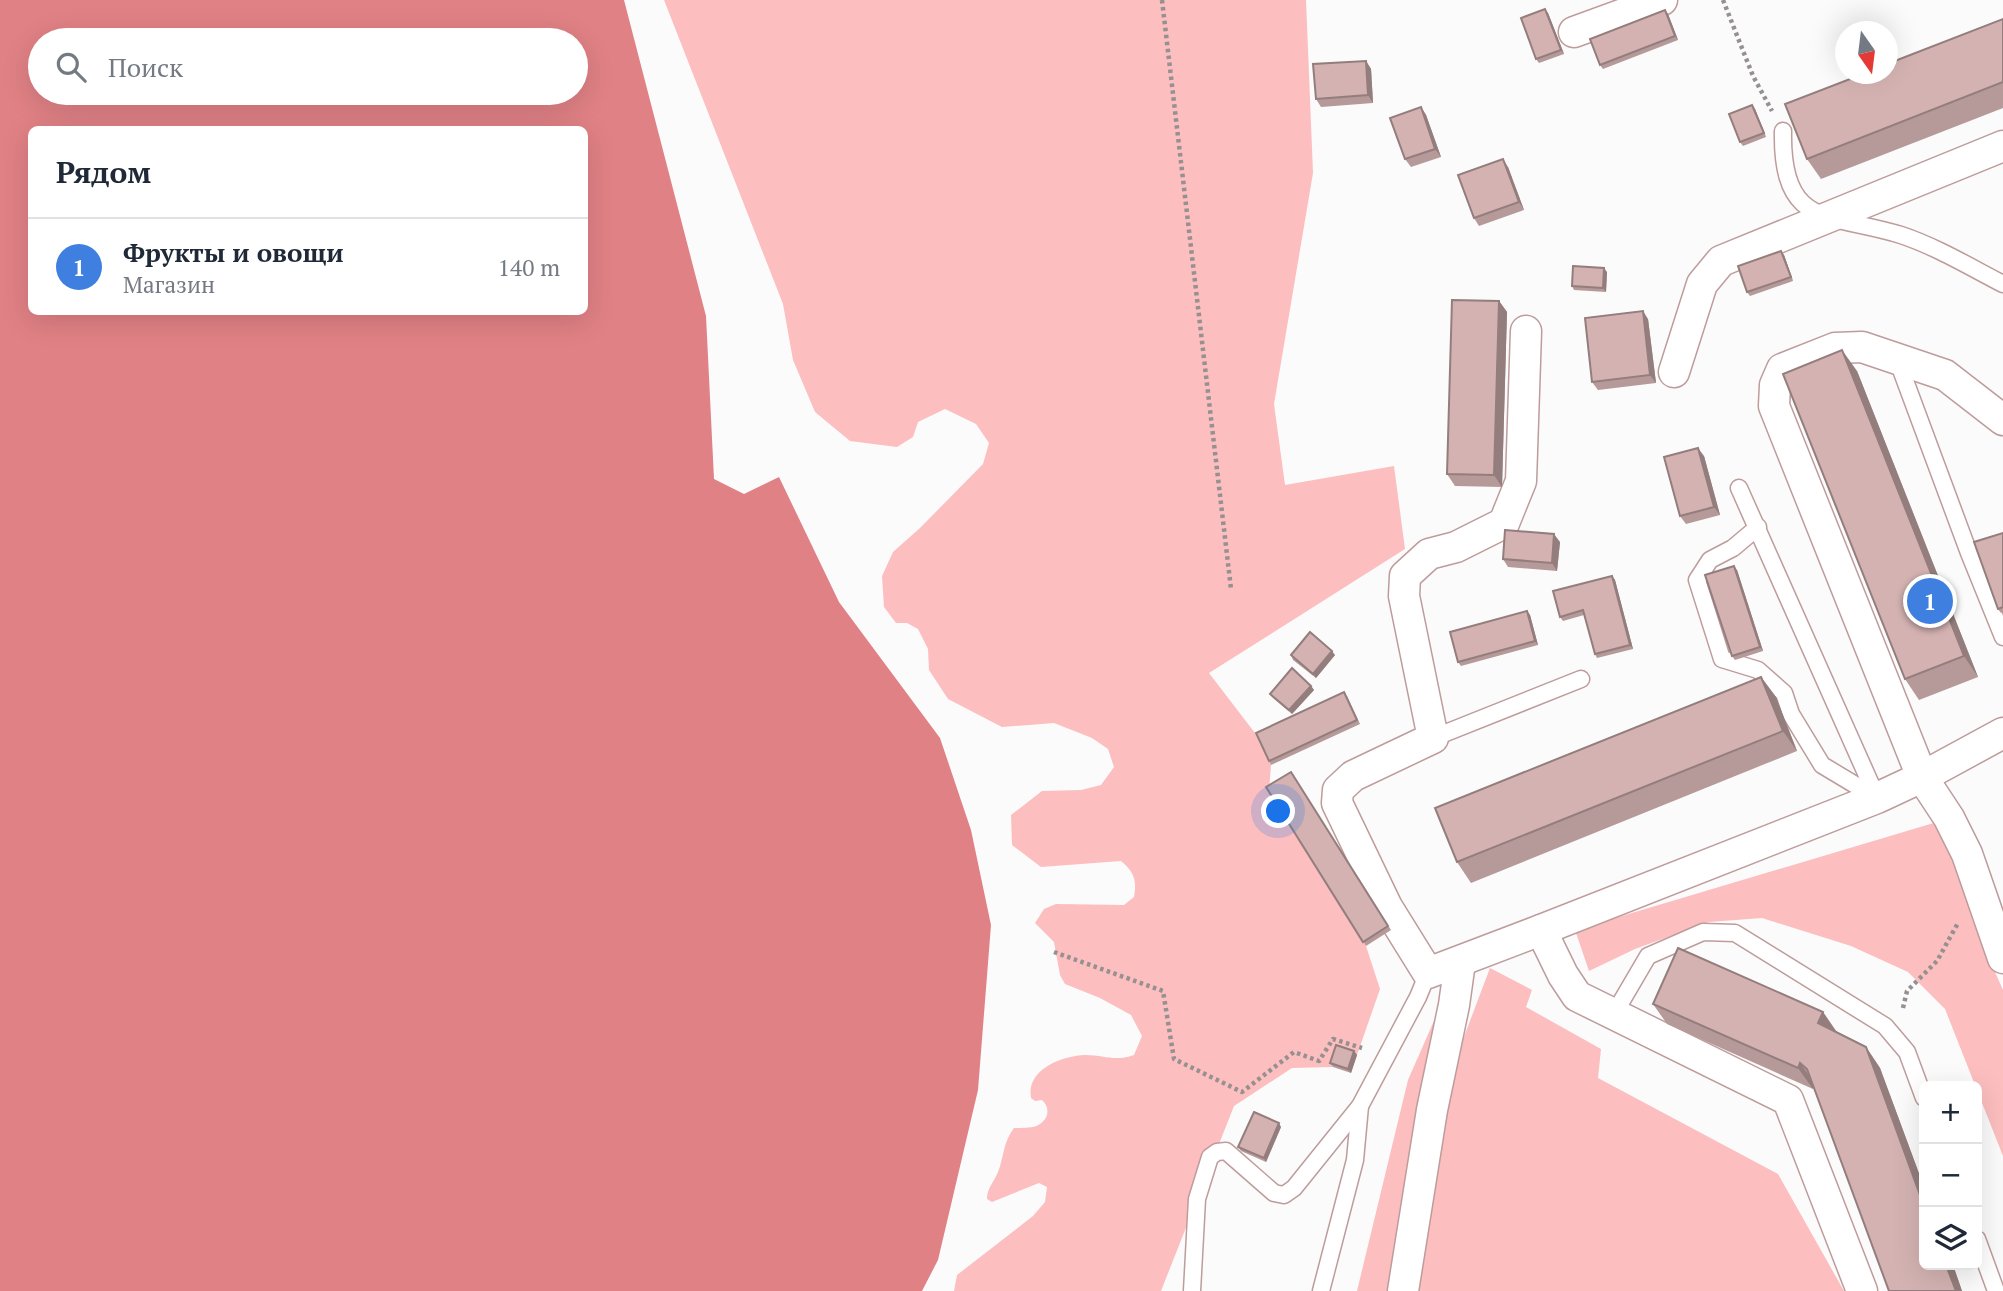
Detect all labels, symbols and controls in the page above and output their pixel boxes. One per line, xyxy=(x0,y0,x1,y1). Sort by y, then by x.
north arrow xyxy=(1835,21,1898,84)
search box xyxy=(28,28,588,105)
icon: search xyxy=(52,48,90,86)
text: Поиск xyxy=(108,50,183,84)
text: Рядом xyxy=(56,152,151,192)
text: Фрукты и овощи xyxy=(123,235,344,269)
text: 1 xyxy=(73,252,86,283)
text: 140 m xyxy=(498,252,560,283)
text: Магазин xyxy=(123,269,215,300)
pin: 1 xyxy=(1907,575,1953,627)
your location xyxy=(1261,794,1295,828)
map controls xyxy=(1919,1081,1982,1270)
button: + xyxy=(1919,1081,1982,1144)
button: − xyxy=(1919,1144,1982,1207)
button: layers xyxy=(1919,1207,1982,1270)

